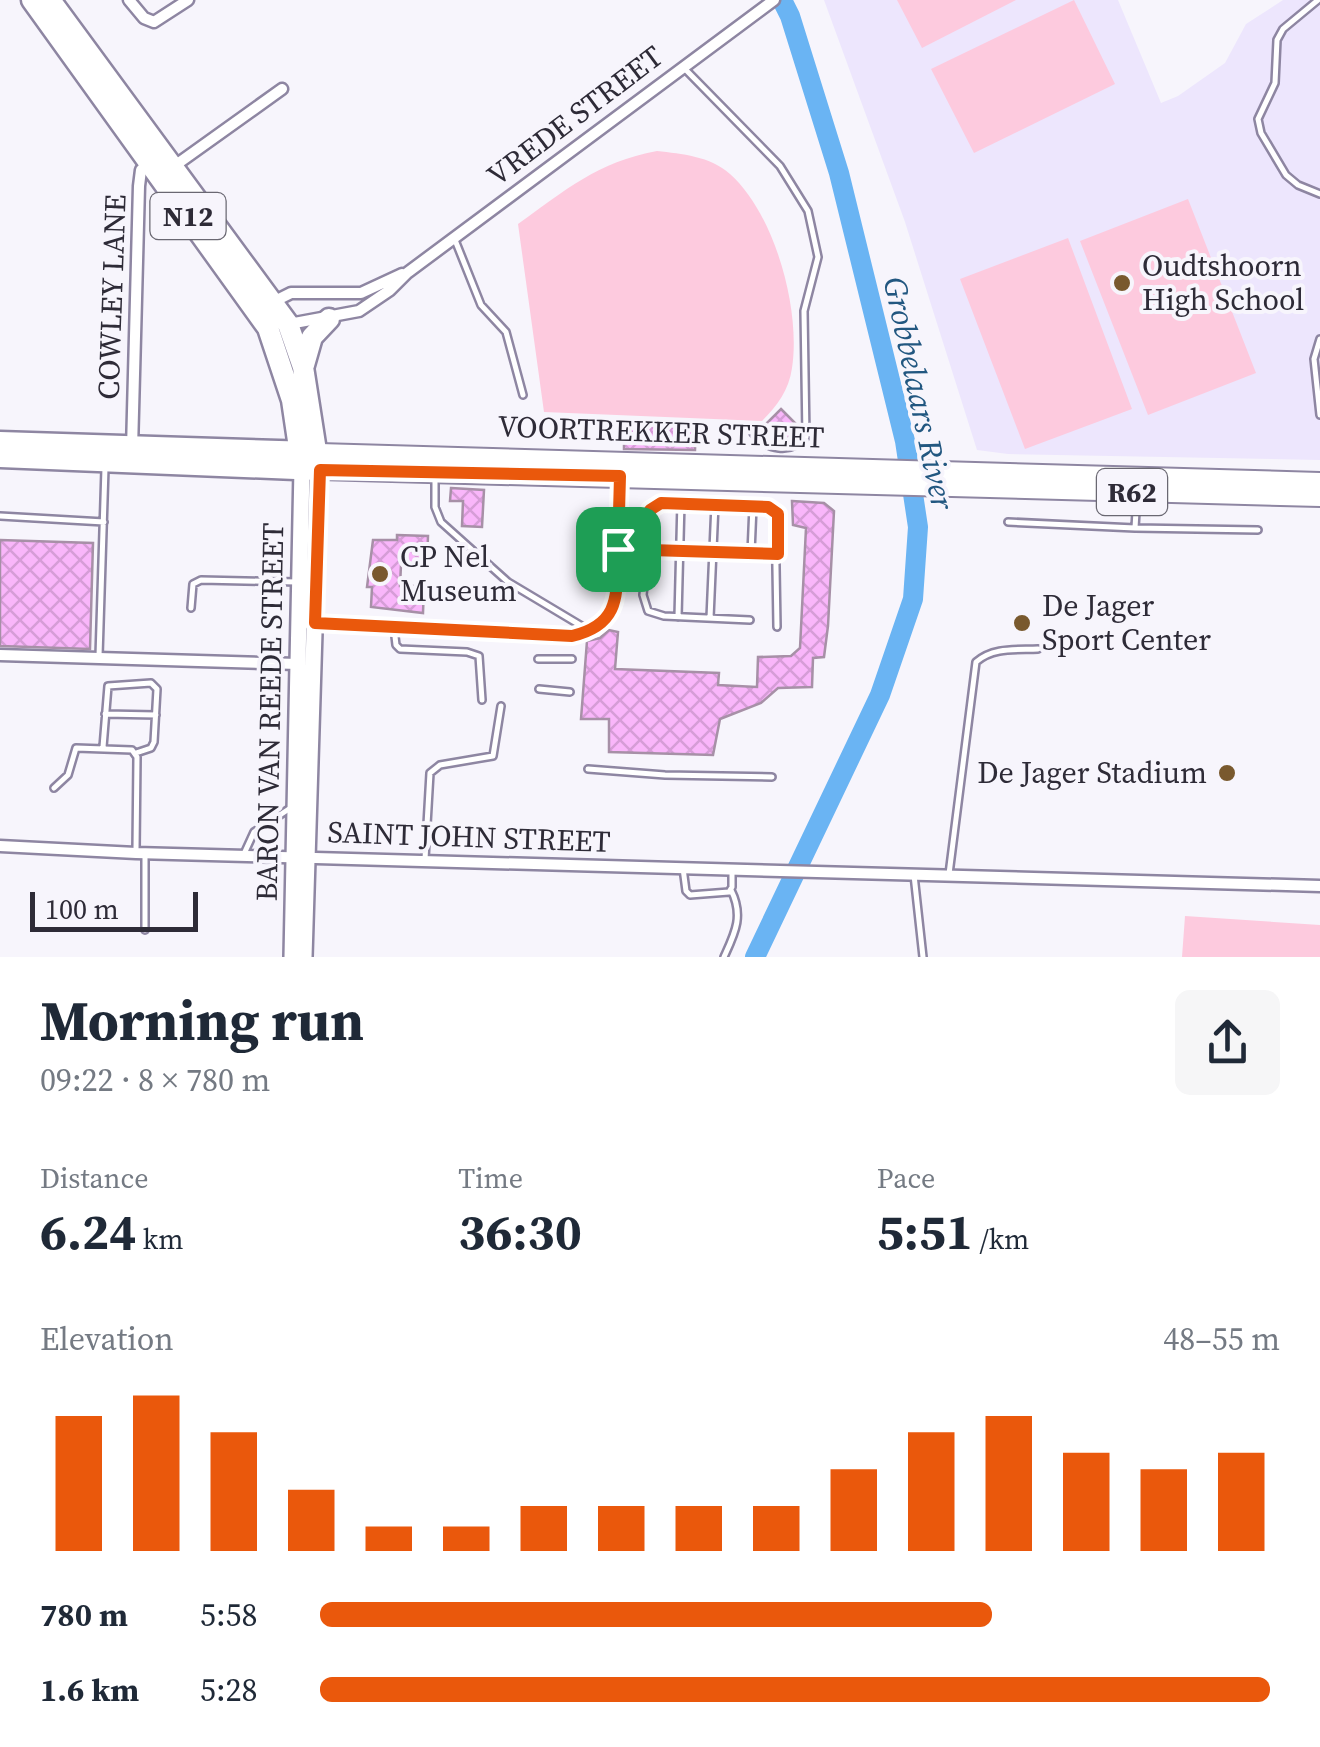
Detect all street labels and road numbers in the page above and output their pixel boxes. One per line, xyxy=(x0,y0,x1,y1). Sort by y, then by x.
street label: VREDE STREET xyxy=(478,36,671,195)
road number: N12 xyxy=(150,193,226,239)
street label: COWLEY LANE xyxy=(87,194,136,400)
street label: VOORTREKKER STREET xyxy=(497,405,825,458)
road number: R62 xyxy=(1097,469,1167,515)
street label: BARON VAN REEDE STREET xyxy=(246,522,293,902)
street label: SAINT JOHN STREET xyxy=(327,811,611,862)

